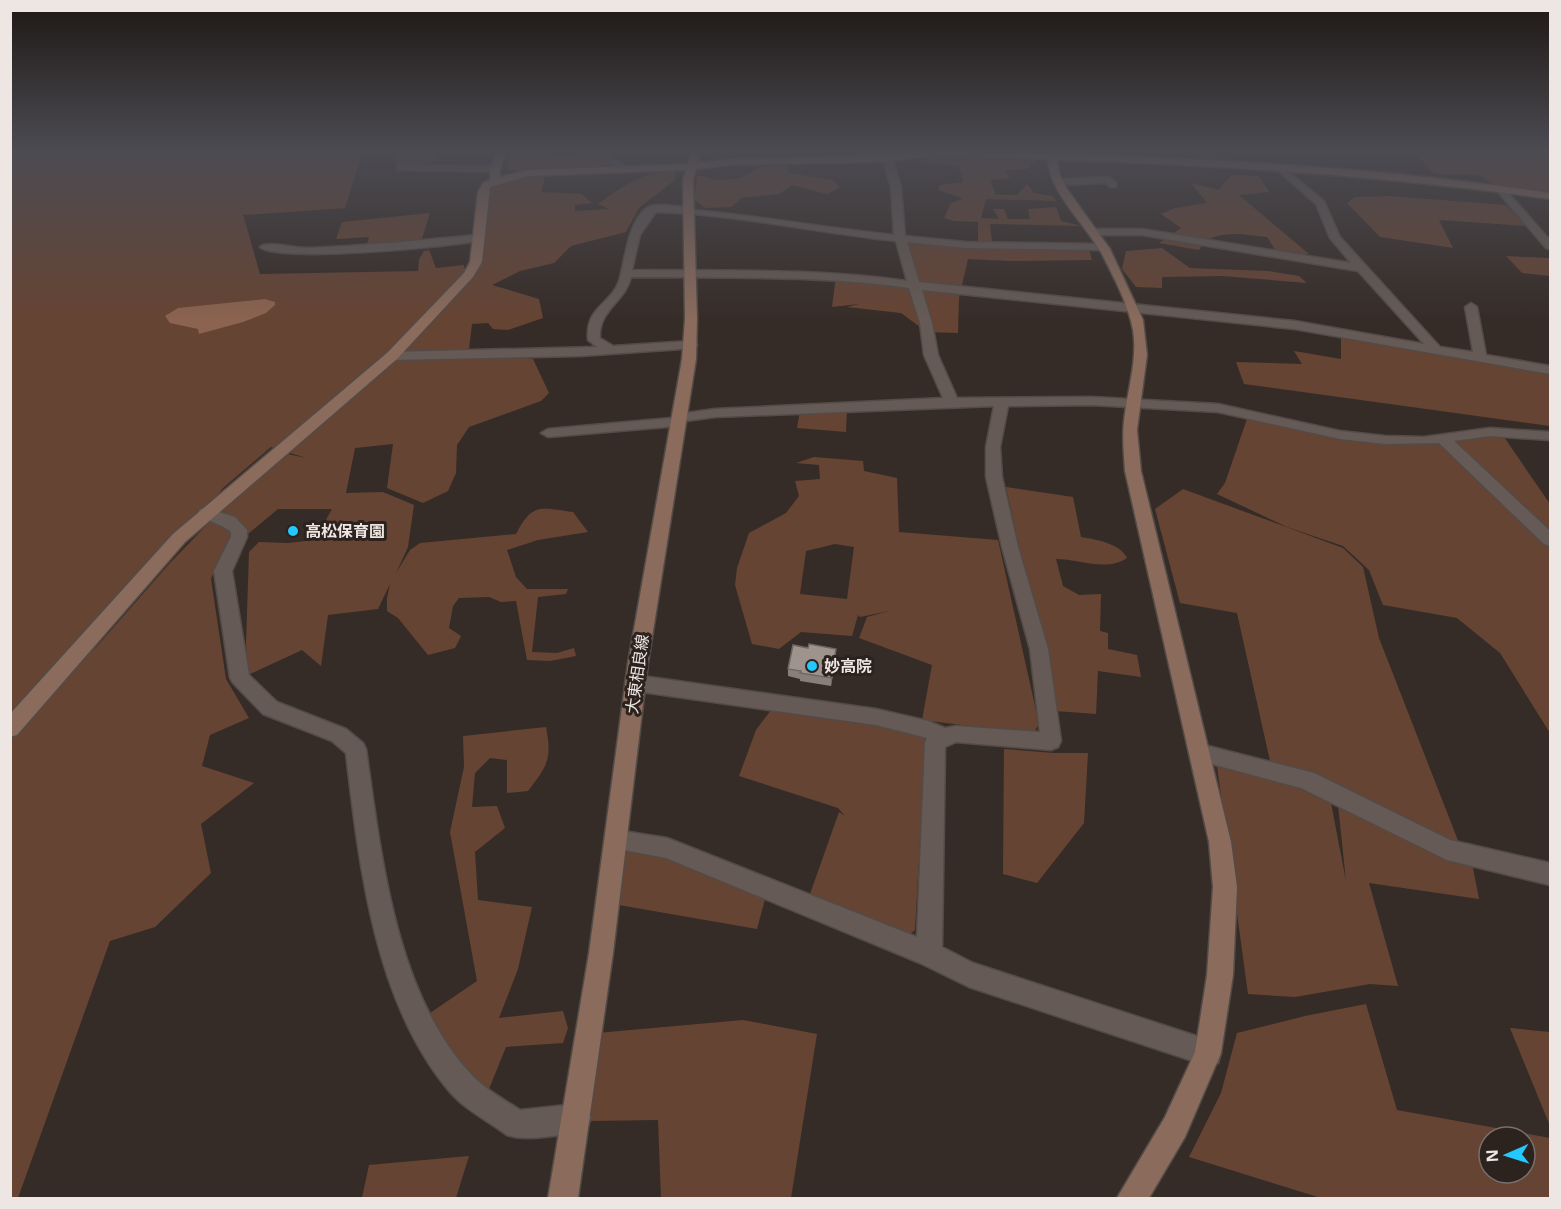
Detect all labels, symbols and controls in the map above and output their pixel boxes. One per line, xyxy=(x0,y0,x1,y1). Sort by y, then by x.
place label: 高松保育園 xyxy=(305,520,385,542)
marker: 高松保育園 xyxy=(286,524,300,538)
street label: 大東相良線 xyxy=(621,633,653,715)
place label: 妙高院 xyxy=(824,655,872,677)
marker: 妙高院 xyxy=(805,659,819,673)
north arrow xyxy=(1477,1125,1537,1185)
text: N xyxy=(1481,1149,1503,1163)

